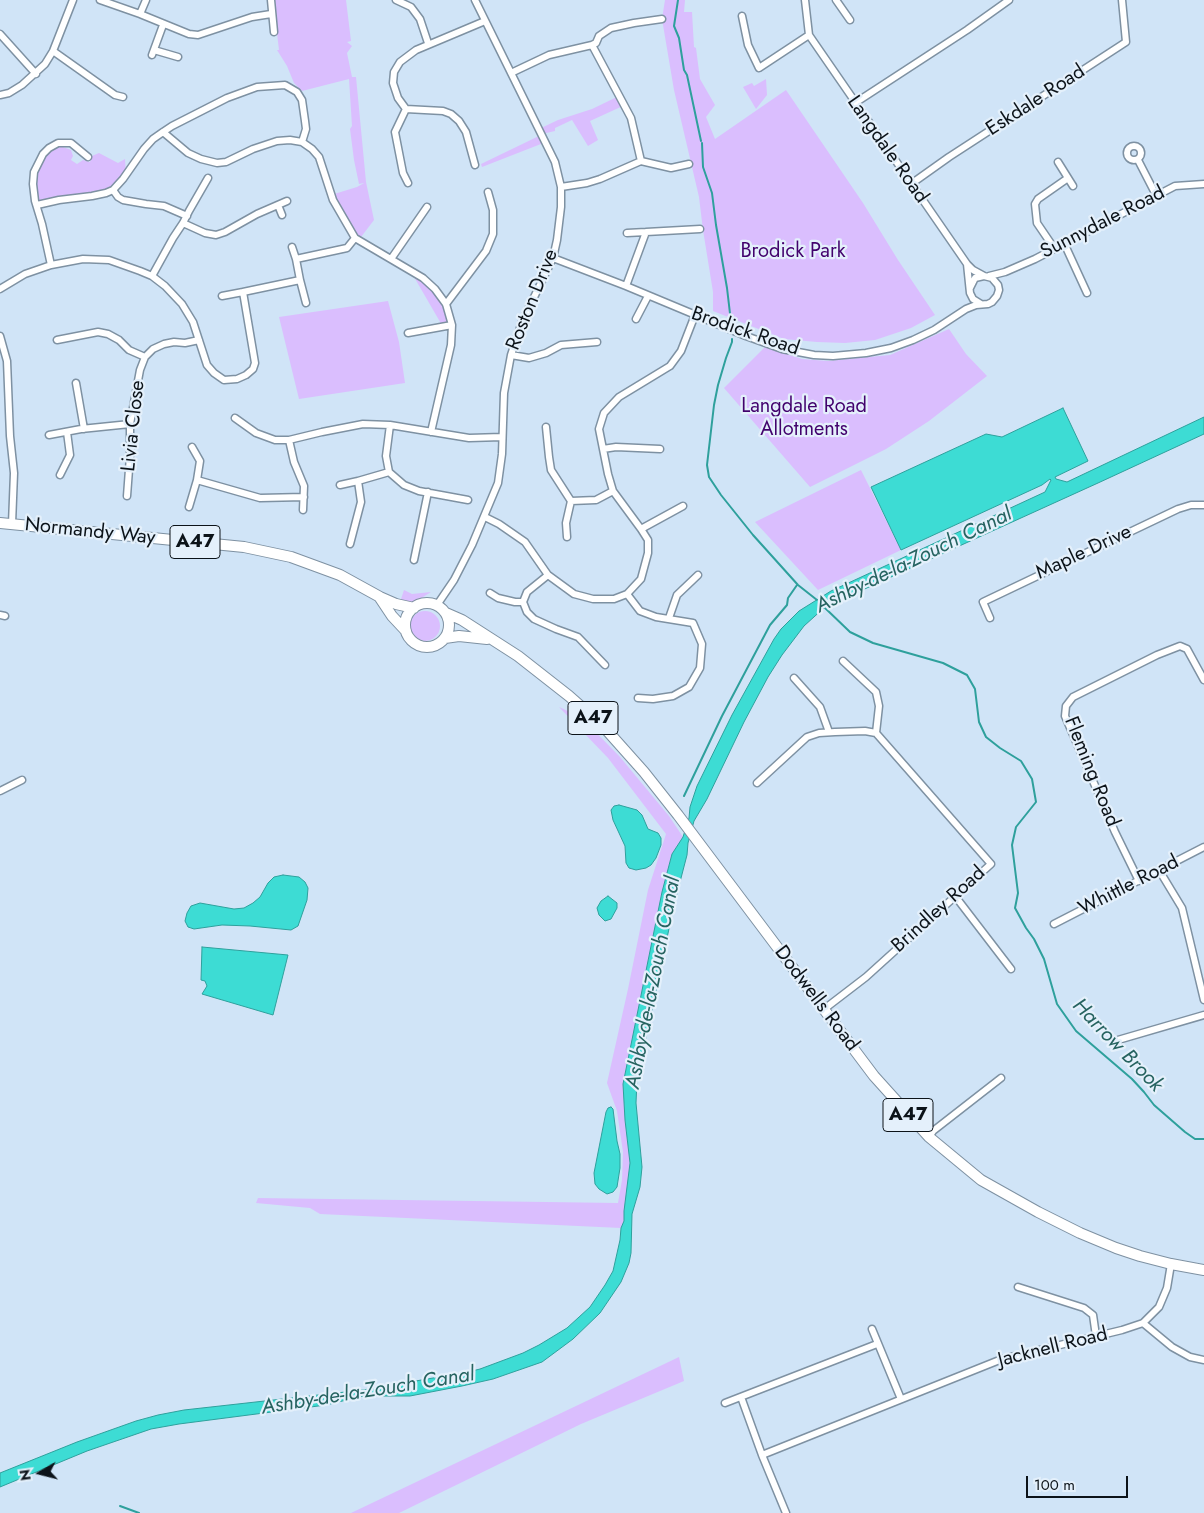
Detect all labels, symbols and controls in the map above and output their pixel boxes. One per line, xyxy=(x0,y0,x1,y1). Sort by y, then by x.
street label: Eskdale Road xyxy=(982,60,1090,142)
street label: Langdale Road xyxy=(841,92,933,208)
street label: Sunnydale Road xyxy=(1037,181,1169,265)
park label: Brodick Park xyxy=(740,240,846,264)
street label: Roston Drive xyxy=(502,246,564,354)
street label: Brodick Road xyxy=(688,302,802,362)
street label: Livia Close xyxy=(117,379,151,473)
park label: Langdale Road Allotments xyxy=(741,395,867,442)
water label: Ashby-de-la-Zouch Canal xyxy=(812,502,1016,620)
street label: Normandy Way xyxy=(23,513,157,551)
street label: Maple Drive xyxy=(1032,520,1136,586)
road number: A47 xyxy=(170,526,220,558)
road number: A47 xyxy=(568,701,618,734)
street label: Fleming Road xyxy=(1058,713,1124,831)
street label: Whittle Road xyxy=(1075,851,1183,921)
street label: Brindley Road xyxy=(887,862,991,958)
water label: Ashby-de-la-Zouch Canal xyxy=(621,875,687,1091)
street label: Dodwells Road xyxy=(769,941,863,1057)
water label: Harrow Brook xyxy=(1066,994,1168,1098)
road number: A47 xyxy=(883,1098,933,1132)
street label: Jacknell Road xyxy=(996,1323,1110,1373)
water label: Ashby-de-la-Zouch Canal xyxy=(260,1363,476,1421)
north arrow xyxy=(15,1448,65,1498)
scale bar xyxy=(1029,1466,1132,1498)
text: N xyxy=(14,1468,36,1482)
text: 100 m xyxy=(1034,1474,1075,1496)

